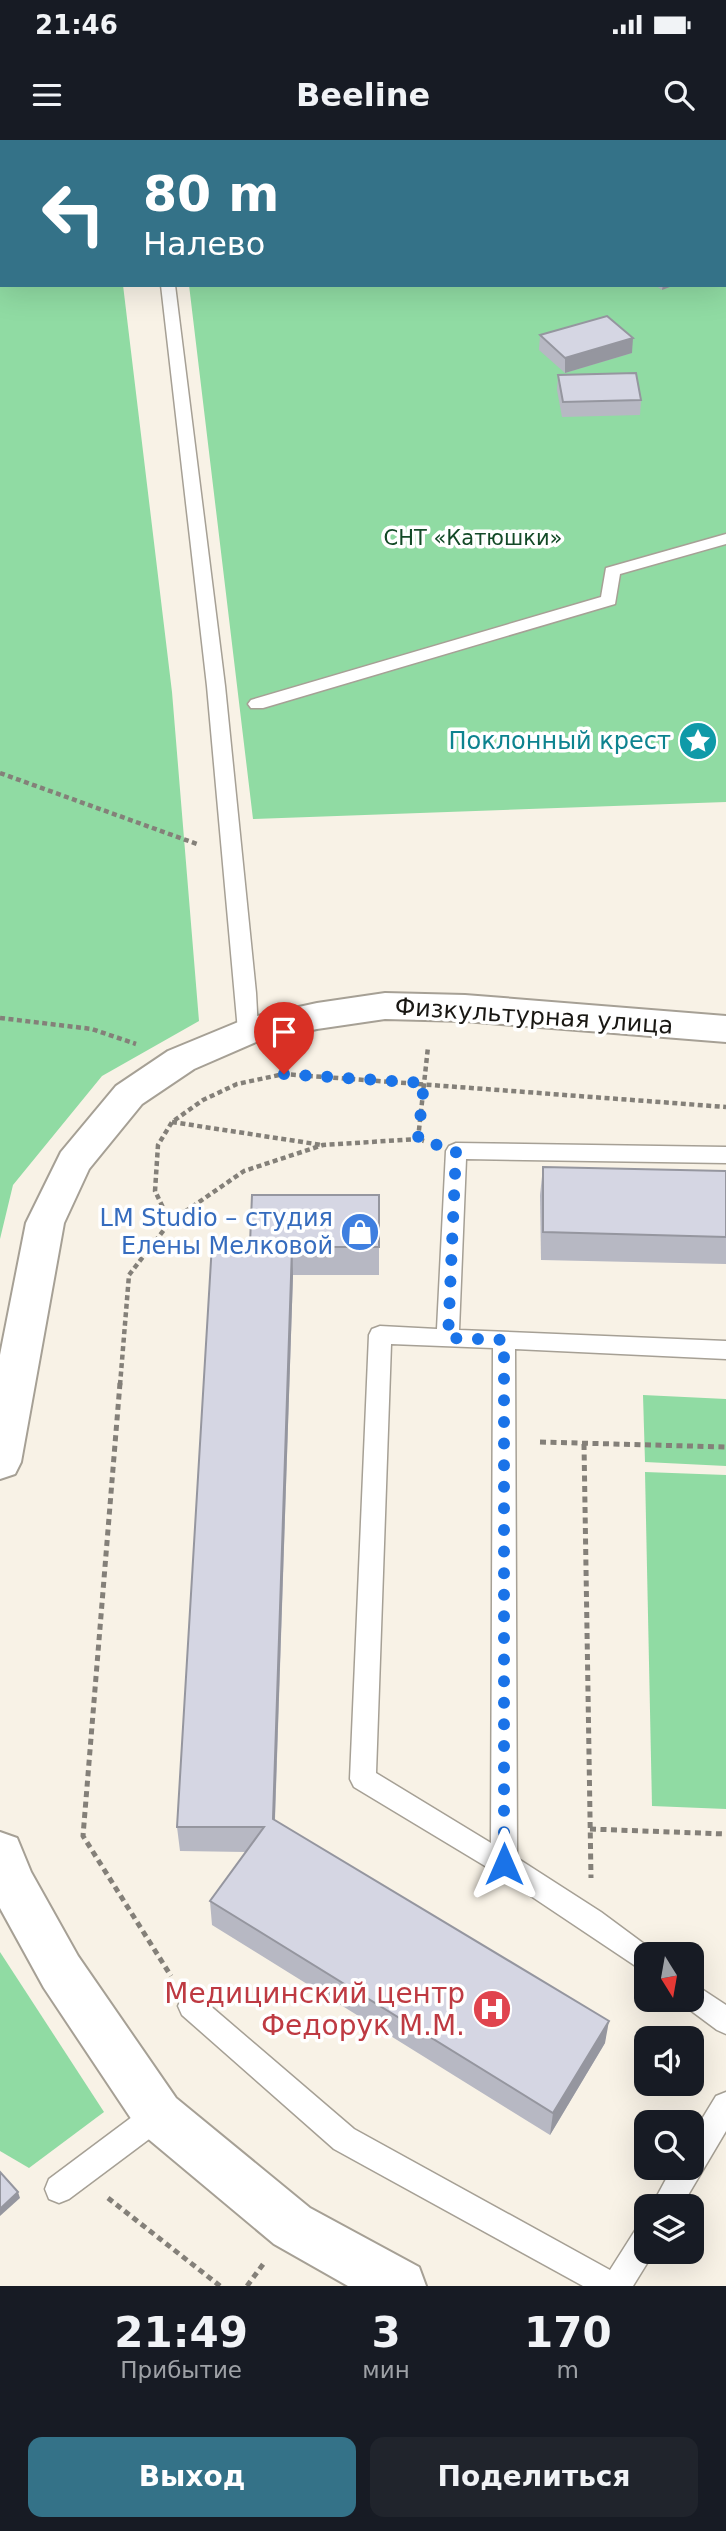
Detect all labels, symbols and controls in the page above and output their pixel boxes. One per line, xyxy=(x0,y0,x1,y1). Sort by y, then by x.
text: 21:46 xyxy=(35,10,118,40)
icon: menu xyxy=(28,76,66,114)
text: Beeline xyxy=(296,76,430,114)
icon: search xyxy=(660,76,698,114)
text: 80 m xyxy=(143,166,279,223)
icon: left xyxy=(28,168,119,259)
text: Налево xyxy=(143,225,265,263)
park label: СНТ «Катюшки» xyxy=(384,526,562,550)
place icon: Поклонный крест xyxy=(677,720,719,762)
place label: Поклонный крест xyxy=(449,727,671,755)
street label: Физкультурная улица xyxy=(394,992,674,1040)
pin xyxy=(254,1002,314,1074)
icon: arrive xyxy=(265,1013,303,1051)
place label: LM Studio – студия Елены Мелковой xyxy=(100,1204,333,1260)
shop icon: LM Studio – студия Елены Мелковой xyxy=(339,1211,381,1253)
position arrow xyxy=(467,1827,541,1901)
north arrow xyxy=(634,1942,704,2012)
map controls xyxy=(634,1942,704,2264)
place label: Медицинский центр Федорук М.М. xyxy=(164,1977,465,2042)
hospital icon: Медицинский центр Федорук М.М. xyxy=(471,1988,513,2030)
button: sound xyxy=(634,2026,704,2096)
button: search xyxy=(634,2110,704,2180)
button: layers xyxy=(634,2194,704,2264)
text: 21:49 xyxy=(114,2308,248,2357)
text: 3 xyxy=(371,2308,401,2357)
text: 170 xyxy=(524,2308,612,2357)
text: Прибытие xyxy=(120,2357,242,2383)
text: мин xyxy=(362,2357,410,2383)
text: m xyxy=(557,2357,579,2383)
button: Выход xyxy=(28,2437,356,2517)
button: Поделиться xyxy=(370,2437,698,2517)

